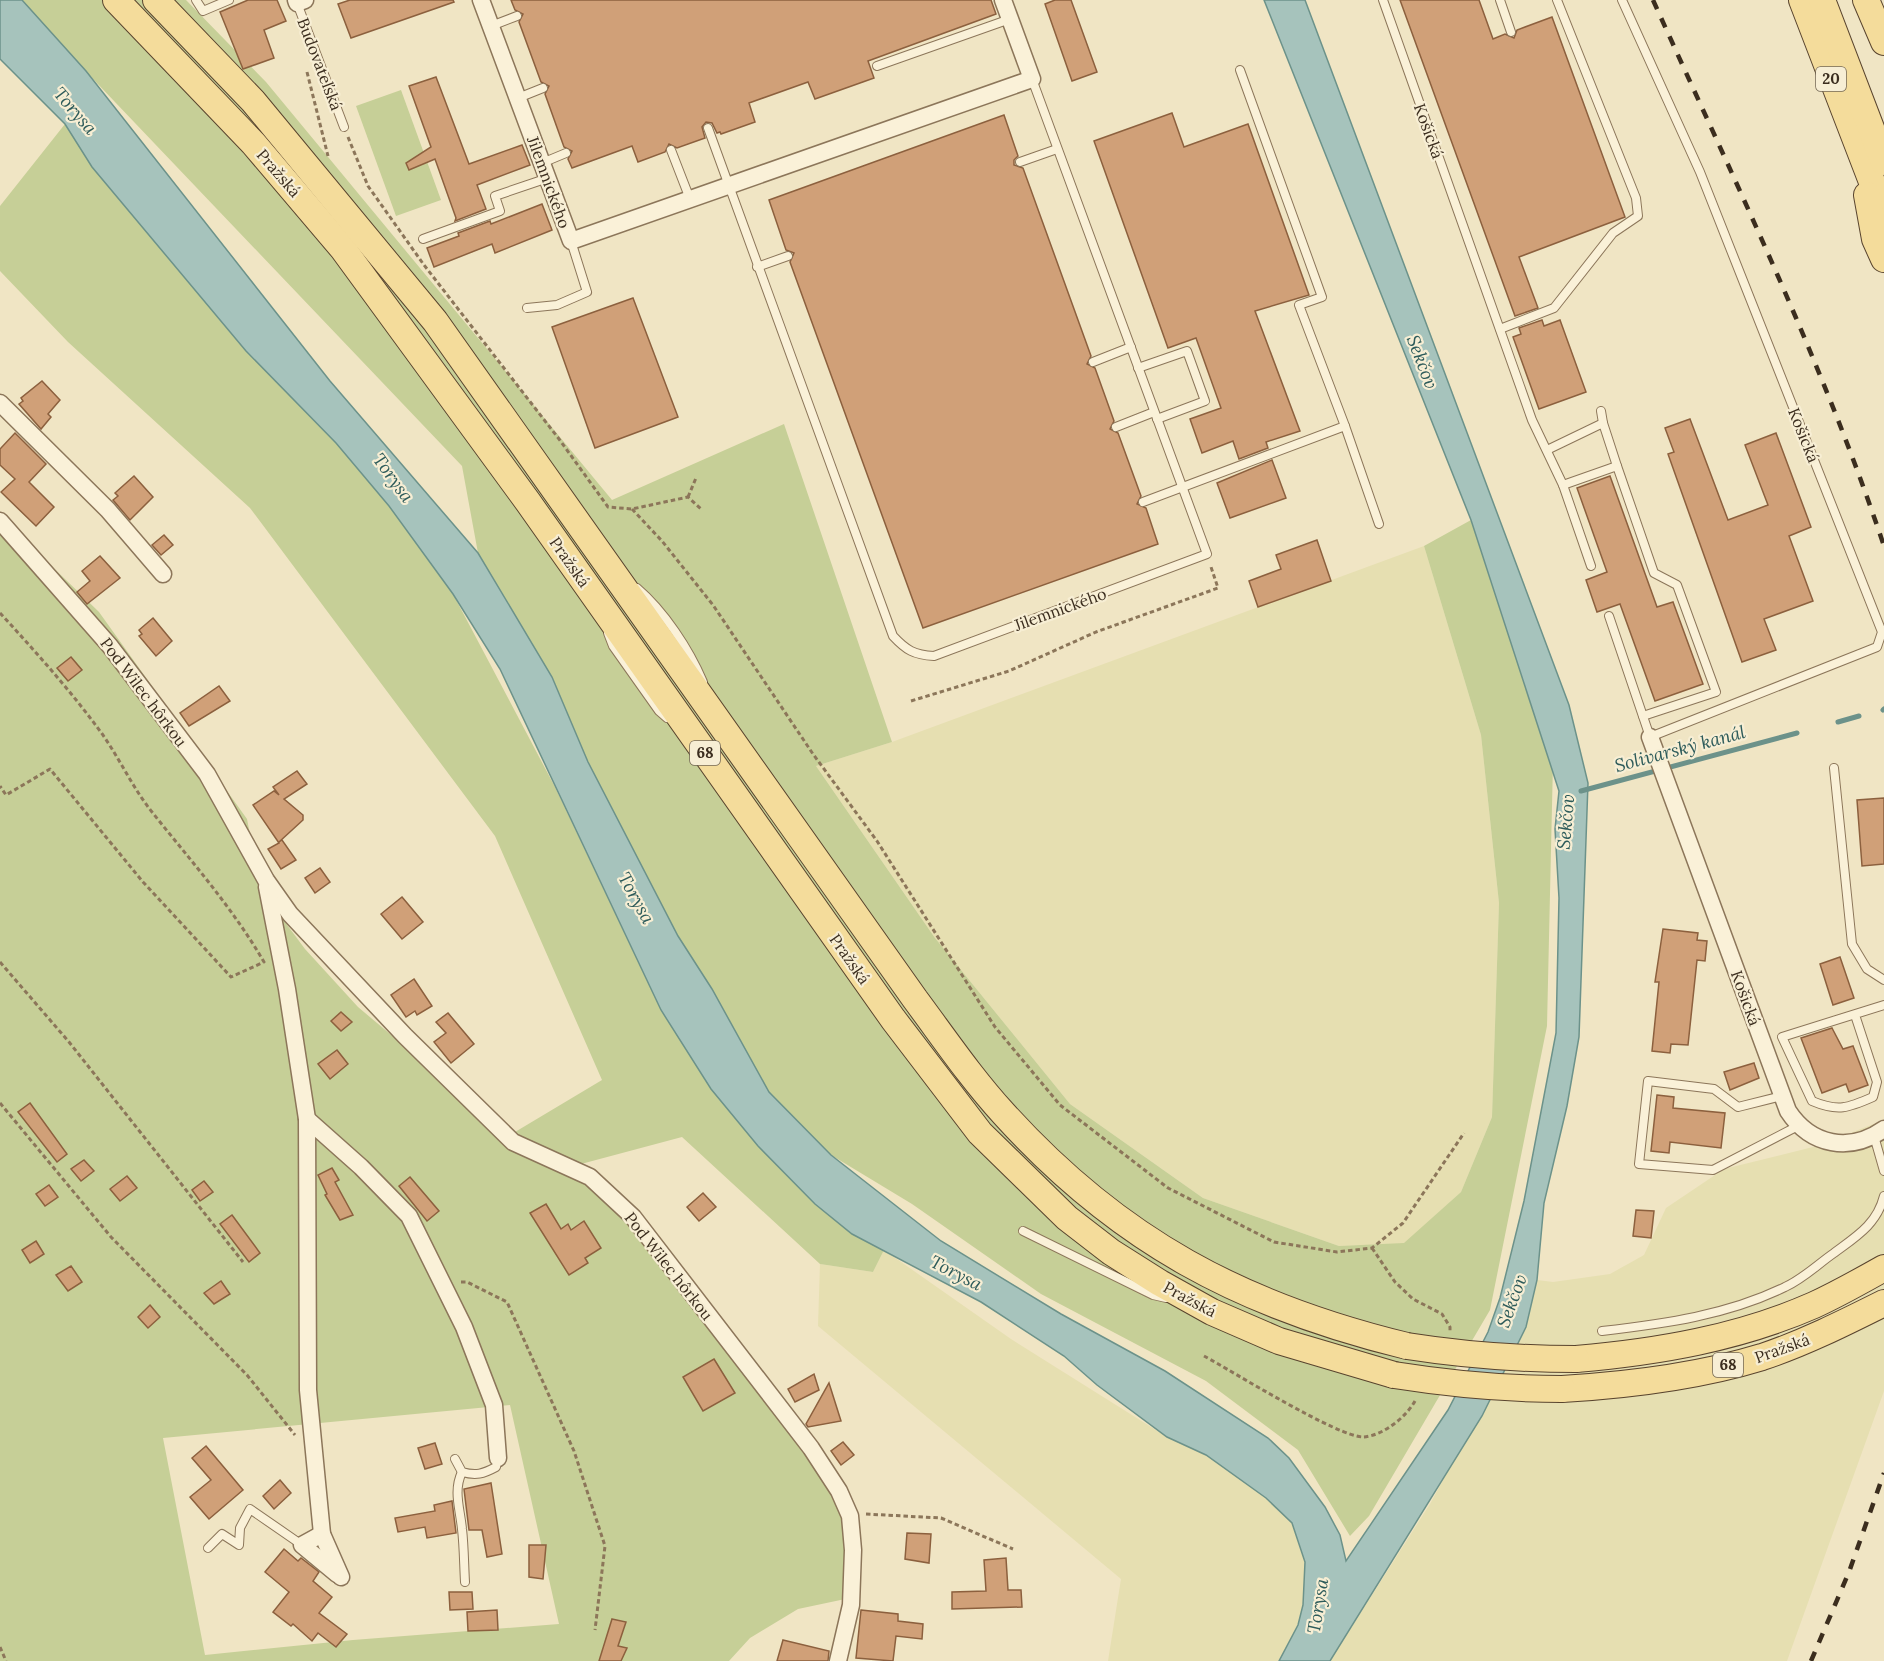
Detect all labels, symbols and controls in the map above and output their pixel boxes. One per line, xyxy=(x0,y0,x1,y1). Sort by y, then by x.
street label: Budovateľská xyxy=(293,15,347,113)
road number: 20 xyxy=(1816,67,1846,91)
water label: Torysa xyxy=(49,82,102,139)
street label: Košická xyxy=(1410,101,1448,161)
street label: Jilemnického xyxy=(523,132,575,231)
street label: Pražská xyxy=(253,145,305,201)
water label: Sekčov xyxy=(1402,332,1443,392)
street label: Košická xyxy=(1784,405,1824,465)
water label: Torysa xyxy=(368,449,419,507)
street label: Pražská xyxy=(545,533,595,591)
street label: Jilemnického xyxy=(1010,583,1109,635)
street label: Pod Wilec hôrkou xyxy=(96,633,192,751)
water label: Solivarský kanál xyxy=(1612,720,1748,777)
road number: 68 xyxy=(690,741,720,765)
water label: Sekčov xyxy=(1552,793,1579,851)
water label: Torysa xyxy=(613,868,660,928)
street label: Pražská xyxy=(825,930,875,988)
street label: Košická xyxy=(1727,968,1765,1028)
street label: Pod Wilec hôrkou xyxy=(621,1208,718,1324)
water label: Torysa xyxy=(926,1250,986,1295)
water label: Sekčov xyxy=(1491,1271,1532,1331)
street label: Pražská xyxy=(1160,1277,1220,1321)
street label: Pražská xyxy=(1752,1329,1812,1367)
road number: 68 xyxy=(1713,1353,1743,1377)
water label: Torysa xyxy=(1302,1577,1333,1635)

